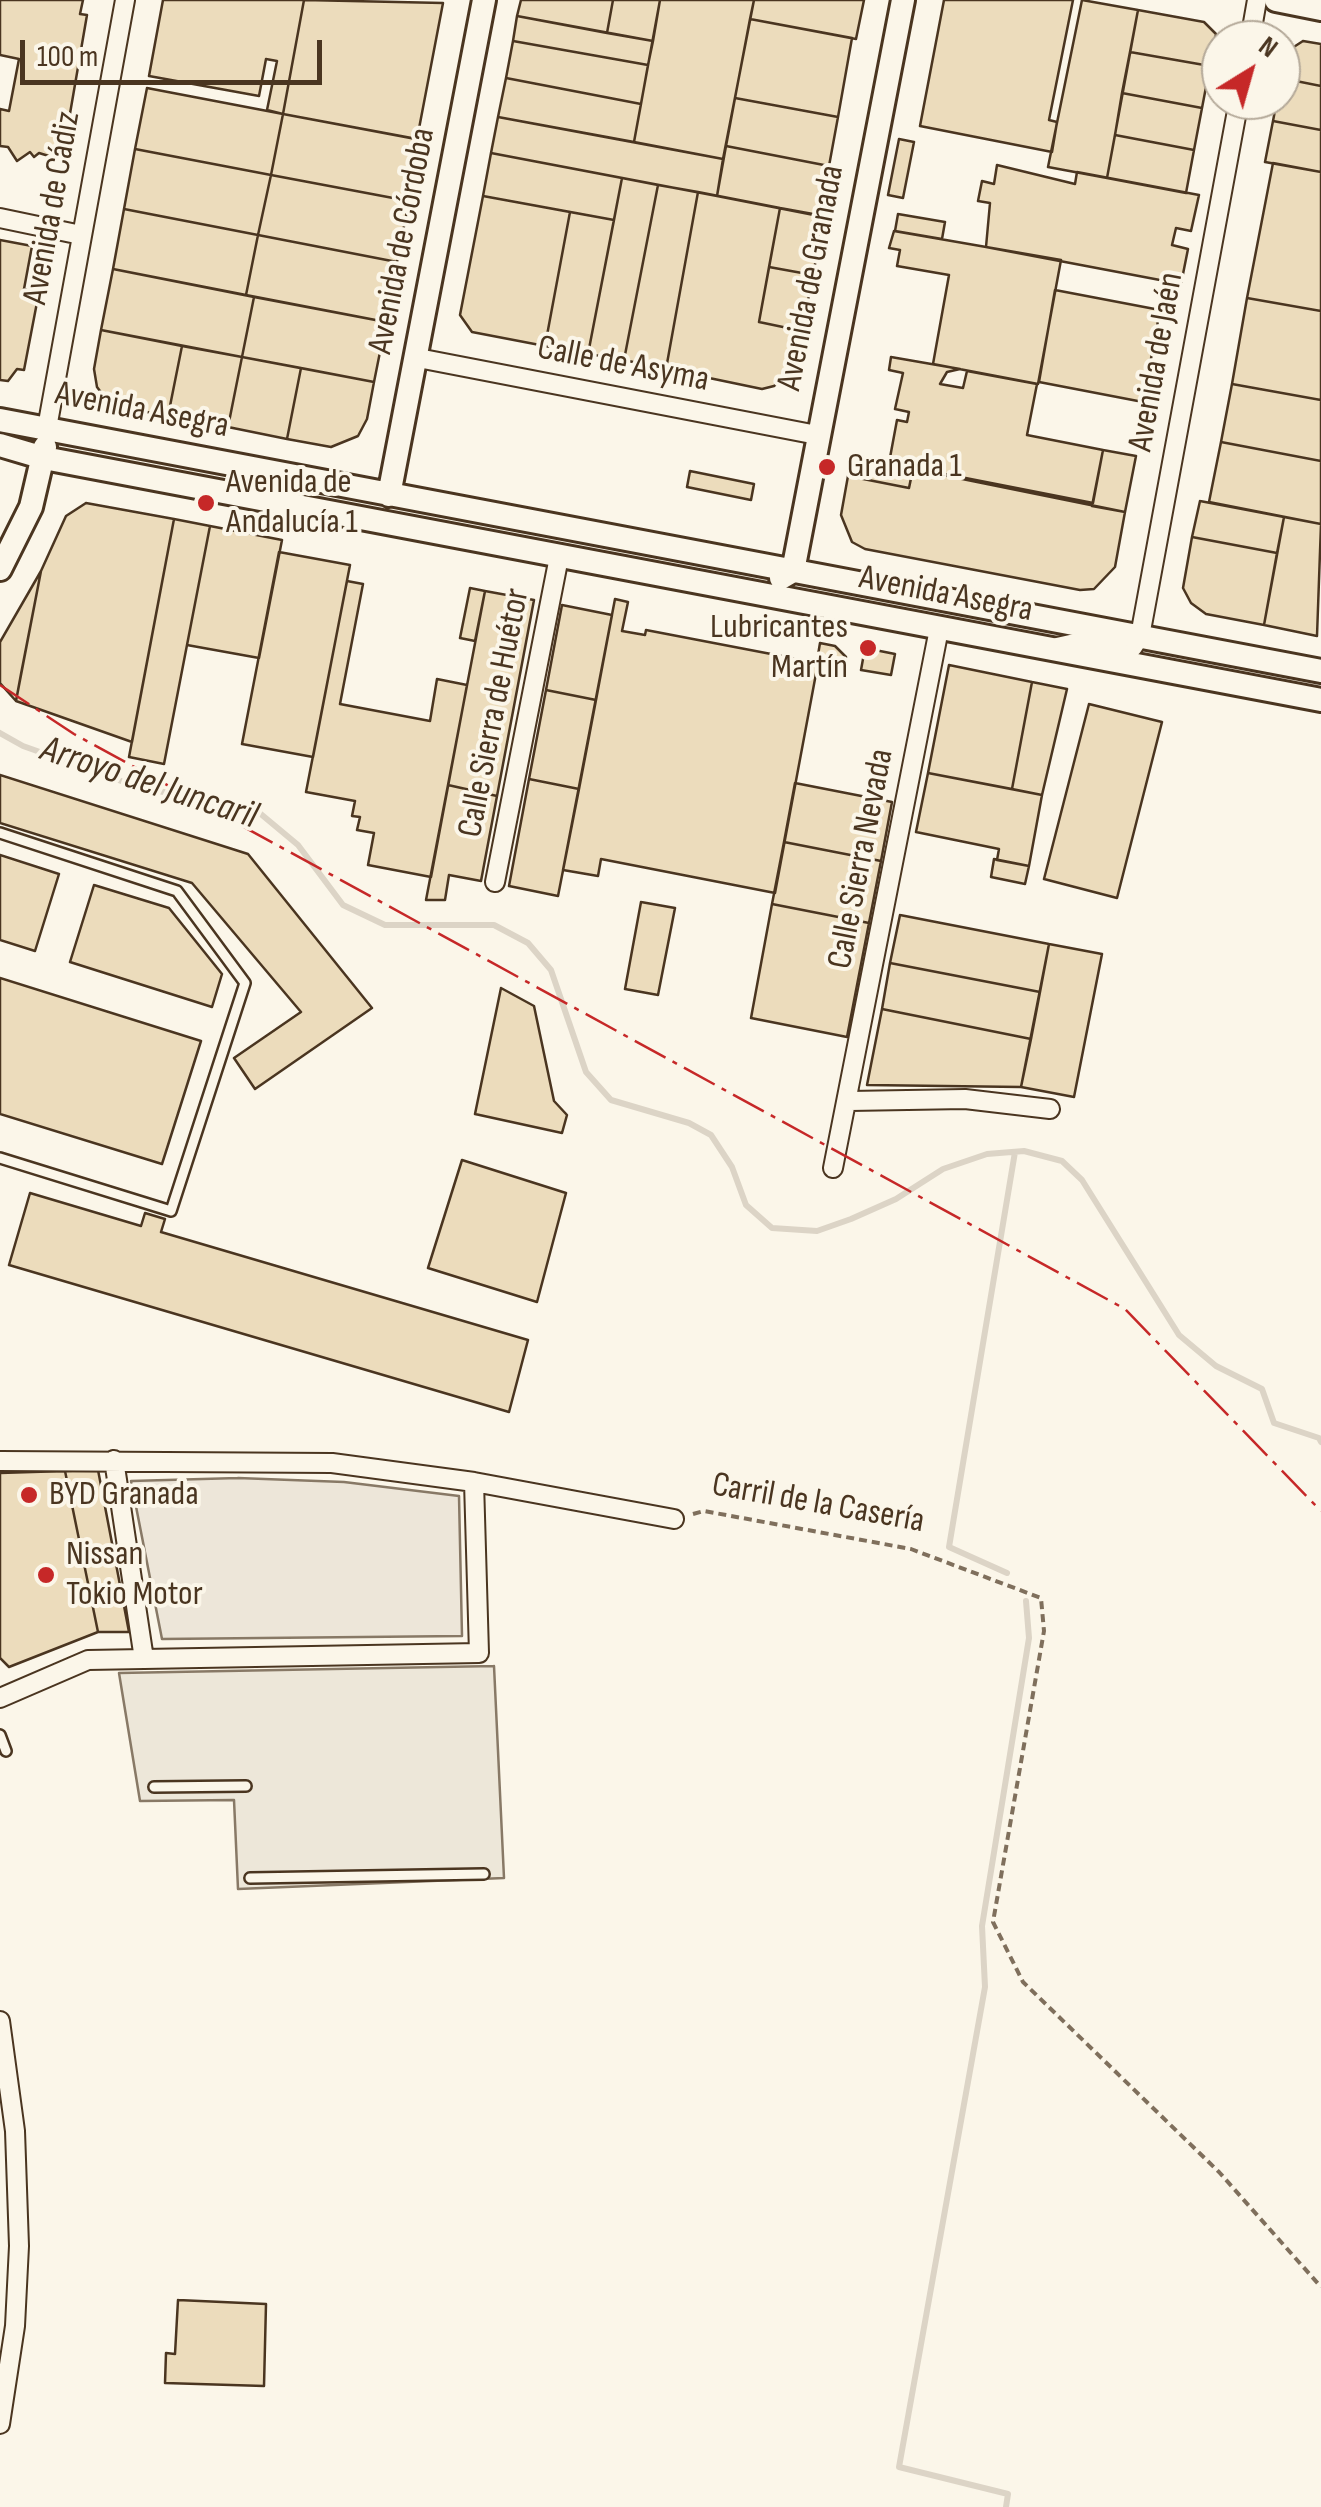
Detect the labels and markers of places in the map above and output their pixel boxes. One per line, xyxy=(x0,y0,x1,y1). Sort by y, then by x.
place label: Granada 1 xyxy=(847,446,962,488)
marker: Granada 1 xyxy=(816,456,838,478)
place label: Avenida de Andalucía 1 xyxy=(226,462,358,544)
marker: Avenida de Andalucía 1 xyxy=(195,492,217,514)
place label: Lubricantes Martín xyxy=(710,607,848,689)
marker: Lubricantes Martín xyxy=(857,637,879,659)
place label: BYD Granada xyxy=(49,1474,199,1516)
marker: BYD Granada xyxy=(18,1484,40,1506)
place label: Nissan Tokio Motor xyxy=(66,1534,203,1616)
marker: Nissan Tokio Motor xyxy=(35,1564,57,1586)

